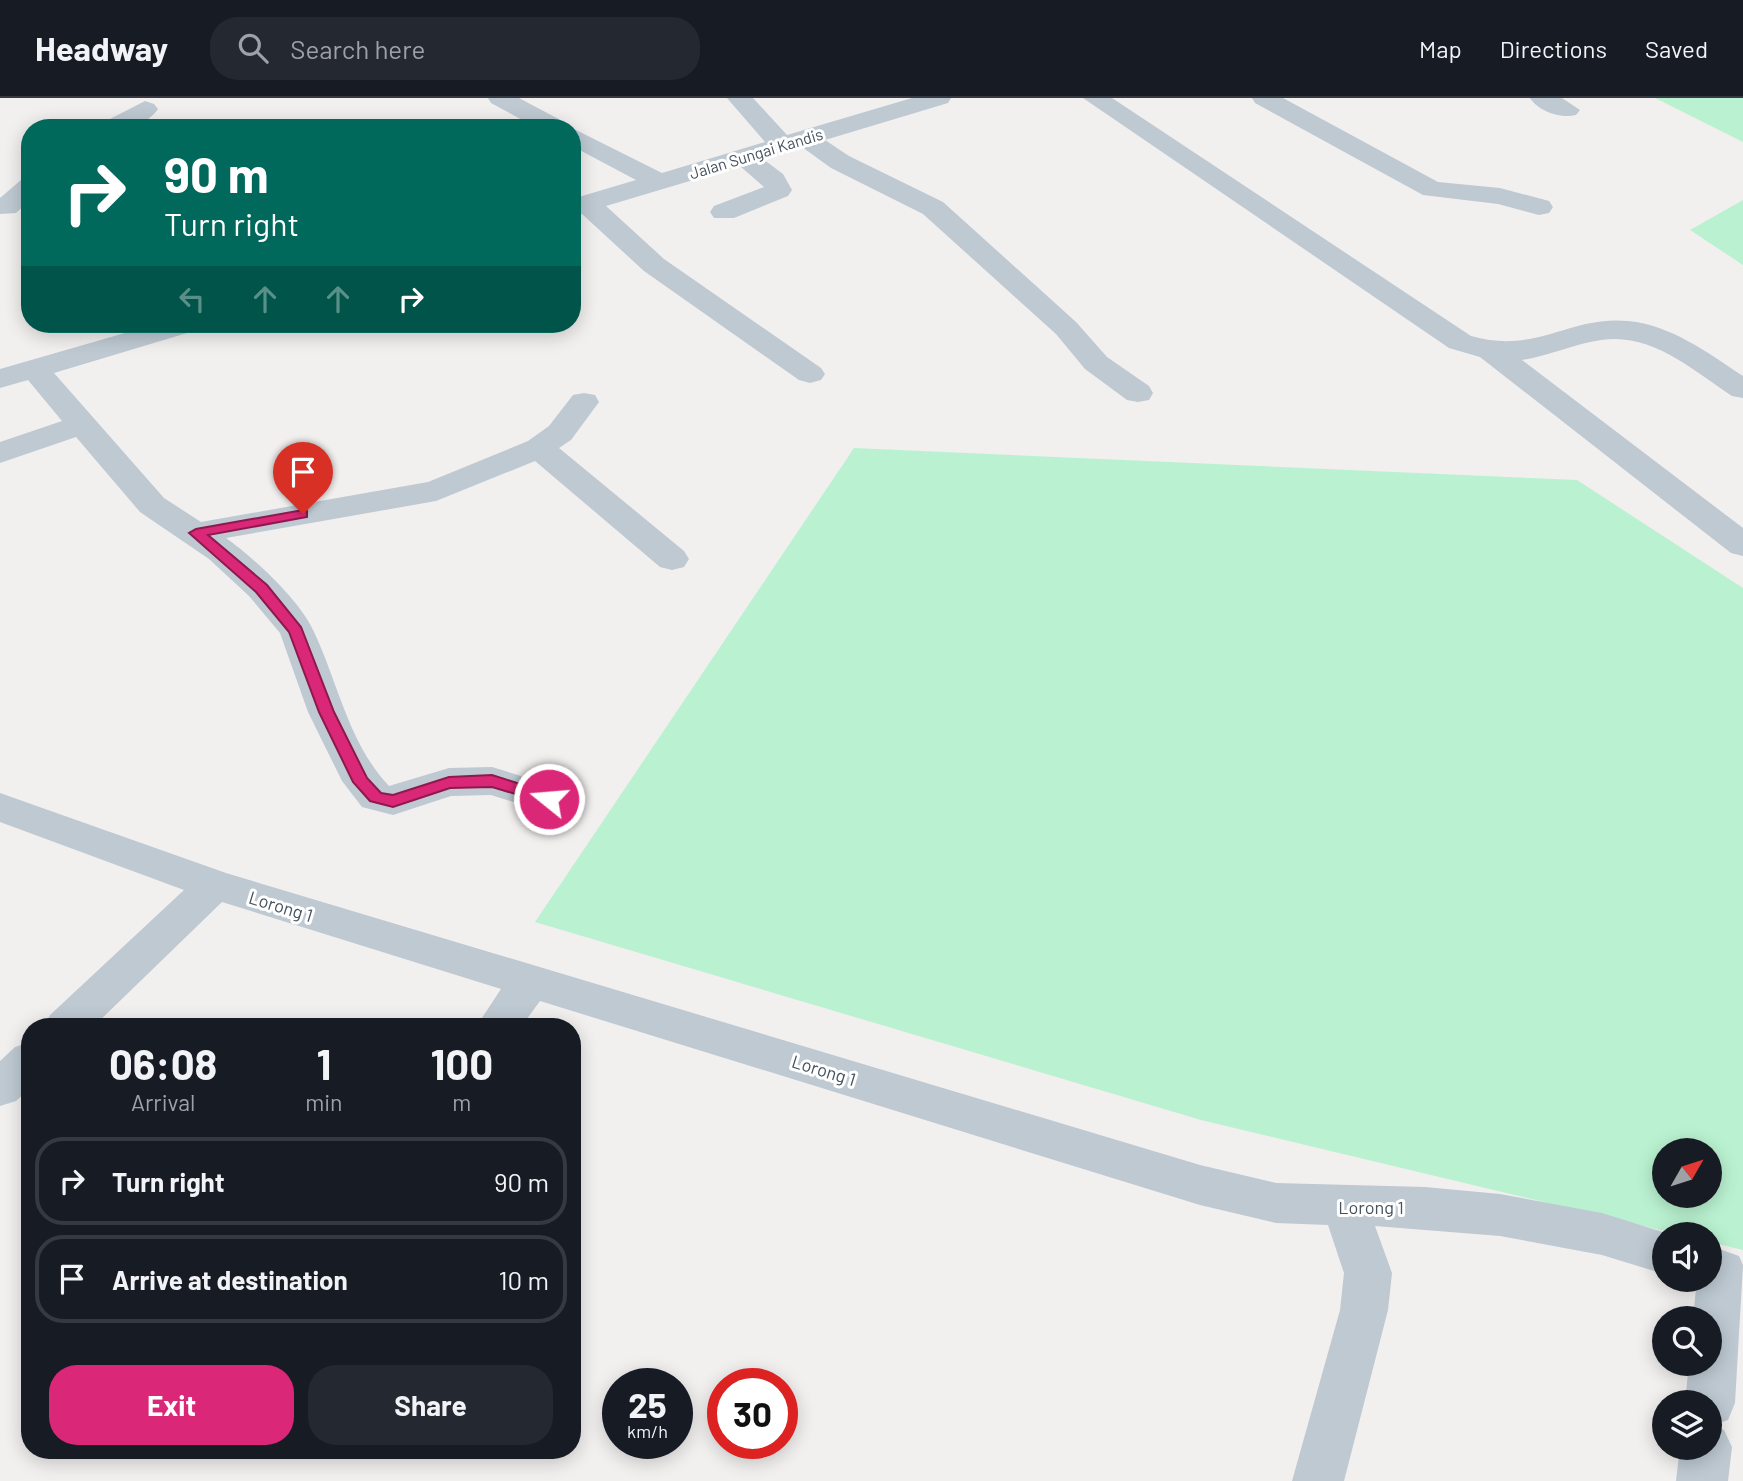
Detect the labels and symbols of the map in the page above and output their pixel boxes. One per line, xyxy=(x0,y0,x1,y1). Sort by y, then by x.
street label: Jalan Sungai Kandis xyxy=(687,124,825,182)
pin xyxy=(273,442,333,514)
position arrow xyxy=(512,762,586,836)
street label: Lorong 1 xyxy=(246,886,316,926)
street label: Lorong 1 xyxy=(789,1050,859,1090)
north arrow xyxy=(1652,1138,1722,1208)
street label: Lorong 1 xyxy=(1338,1196,1404,1218)
speed limit sign: 30 xyxy=(707,1368,798,1459)

